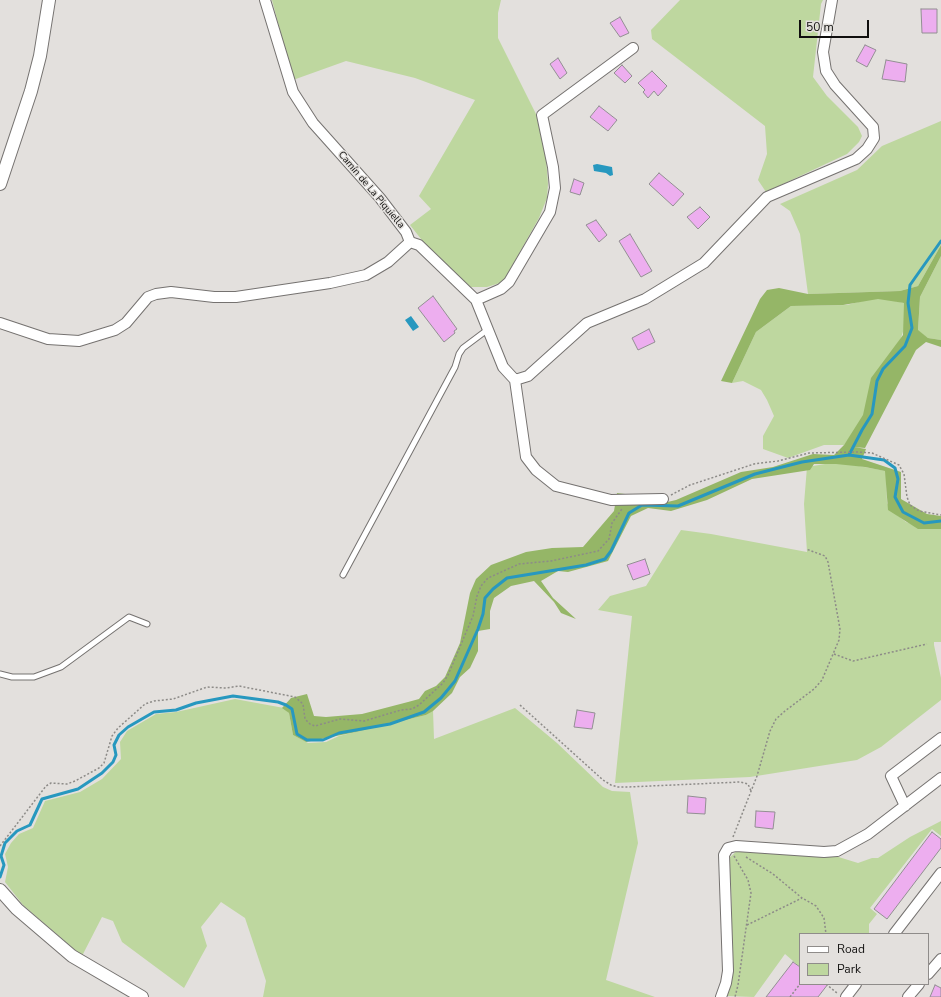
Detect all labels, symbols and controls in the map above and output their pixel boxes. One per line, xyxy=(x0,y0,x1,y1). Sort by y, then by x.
scale bar xyxy=(801,12,871,38)
text: 50 m xyxy=(806,19,834,35)
street label: Camín de La Piquiella xyxy=(335,149,407,231)
legend xyxy=(799,933,929,985)
text: Road xyxy=(837,941,865,957)
text: Park xyxy=(837,961,861,977)

